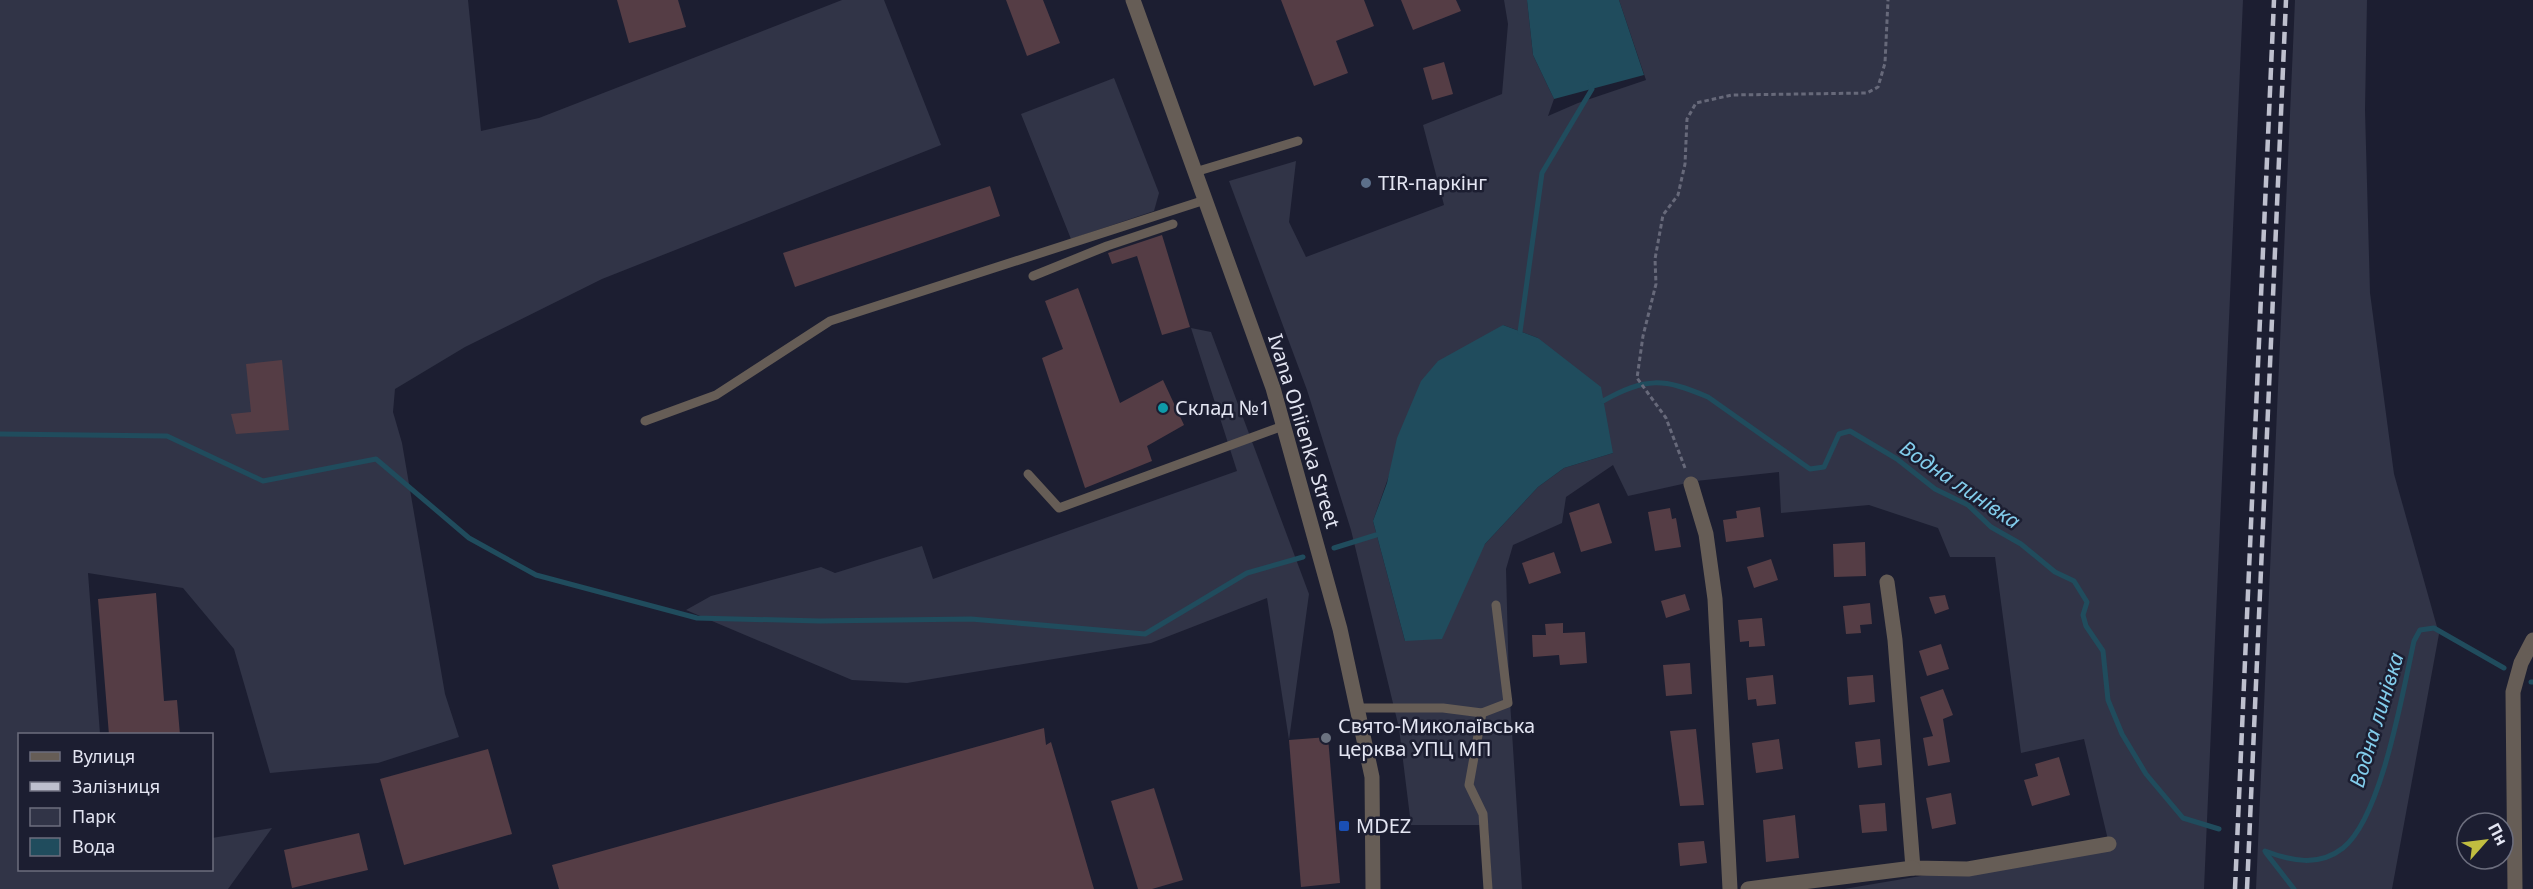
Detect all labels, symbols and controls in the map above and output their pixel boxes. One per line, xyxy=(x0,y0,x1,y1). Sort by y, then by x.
place label: TIR-паркінг xyxy=(1378,169,1487,196)
marker: TIR-паркінг xyxy=(1359,176,1373,190)
street label: Ivana Ohiienka Street xyxy=(1262,330,1347,531)
place label: Склад №1 xyxy=(1175,394,1270,421)
marker: Склад №1 xyxy=(1156,401,1170,415)
water label: Водна линівка xyxy=(1895,434,2026,535)
water label: Водна линівка xyxy=(2342,649,2410,790)
place label: Свято-Миколаївська церква УПЦ МП xyxy=(1338,712,1535,762)
marker: Свято-Миколаївська церква УПЦ МП xyxy=(1319,731,1333,745)
legend xyxy=(18,733,213,871)
text: Вулиця xyxy=(72,744,135,768)
text: Залізниця xyxy=(72,774,160,798)
text: Парк xyxy=(72,804,116,828)
north arrow xyxy=(2455,811,2515,871)
place label: MDEZ xyxy=(1356,812,1411,839)
marker: MDEZ xyxy=(1337,819,1351,833)
text: Пн xyxy=(2483,819,2513,849)
text: Вода xyxy=(72,834,115,858)

